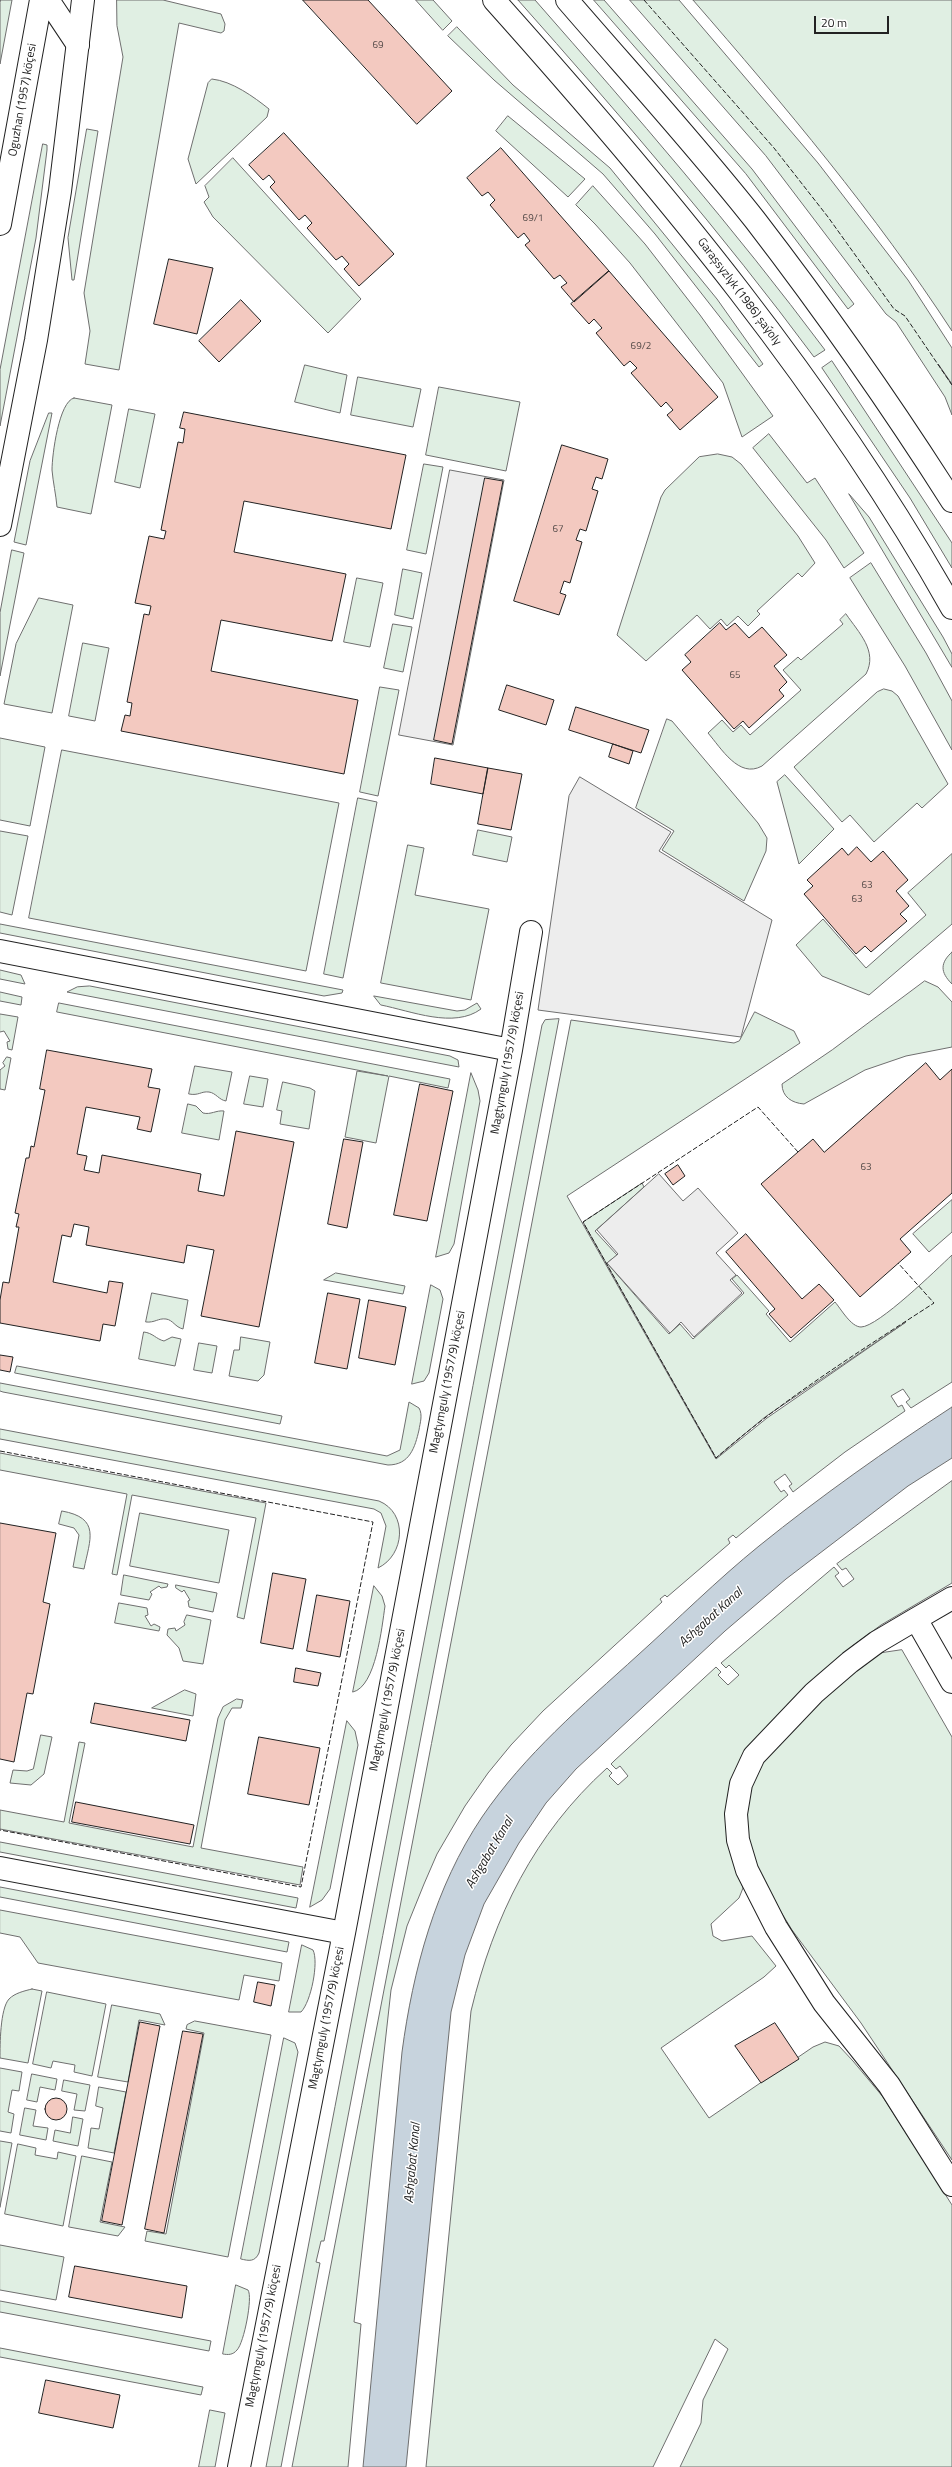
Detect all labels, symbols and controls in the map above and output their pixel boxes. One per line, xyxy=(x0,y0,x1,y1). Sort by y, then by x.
scale bar xyxy=(816,8,891,34)
text: 20 m xyxy=(821,13,847,32)
house number: 69 xyxy=(372,40,384,52)
street label: Oguzhan (1957) köçesi xyxy=(6,42,40,158)
house number: 69/1 xyxy=(523,213,543,225)
street label: Garaşsyzlyk (1986) şaýoly xyxy=(694,235,784,349)
house number: 69/2 xyxy=(631,341,651,353)
house number: 67 xyxy=(552,524,564,536)
house number: 65 xyxy=(729,670,741,682)
house number: 63 xyxy=(861,880,873,892)
house number: 63 xyxy=(851,894,863,906)
street label: Magtymguly (1957/9) köçesi xyxy=(488,990,528,1136)
house number: 63 xyxy=(860,1162,872,1174)
street label: Magtymguly (1957/9) köçesi xyxy=(427,1309,469,1455)
water label: Ashgabat Kanal xyxy=(676,1585,746,1651)
street label: Magtymguly (1957/9) köçesi xyxy=(367,1627,409,1773)
water label: Ashgabat Kanal xyxy=(463,1814,517,1892)
street label: Magtymguly (1957/9) köçesi xyxy=(306,1945,348,2091)
water label: Ashgabat Kanal xyxy=(402,2122,424,2204)
street label: Magtymguly (1957/9) köçesi xyxy=(243,2263,285,2409)

